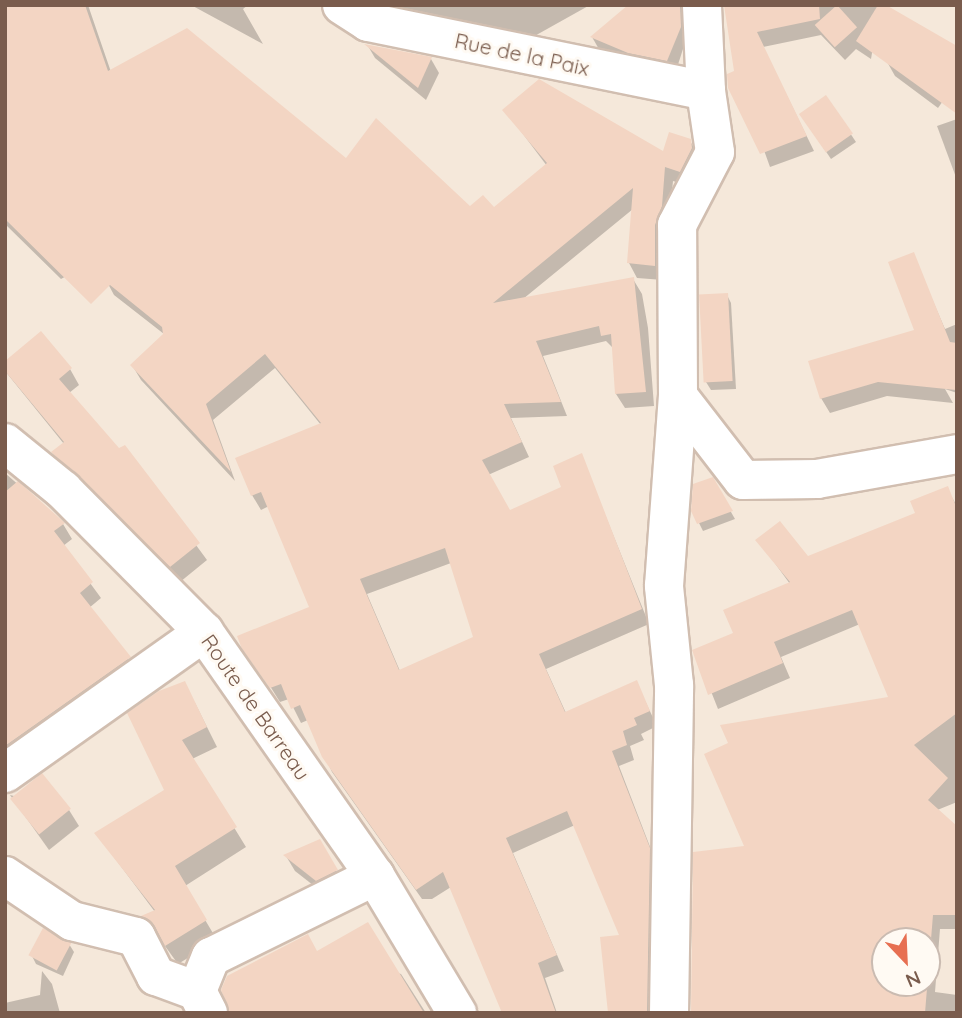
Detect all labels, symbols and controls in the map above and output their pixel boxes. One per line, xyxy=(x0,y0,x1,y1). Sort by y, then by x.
street label: Rue de la Paix xyxy=(452,27,592,81)
street label: Route de Barreau xyxy=(196,629,316,785)
north arrow xyxy=(871,927,941,997)
text: N xyxy=(902,966,925,993)

